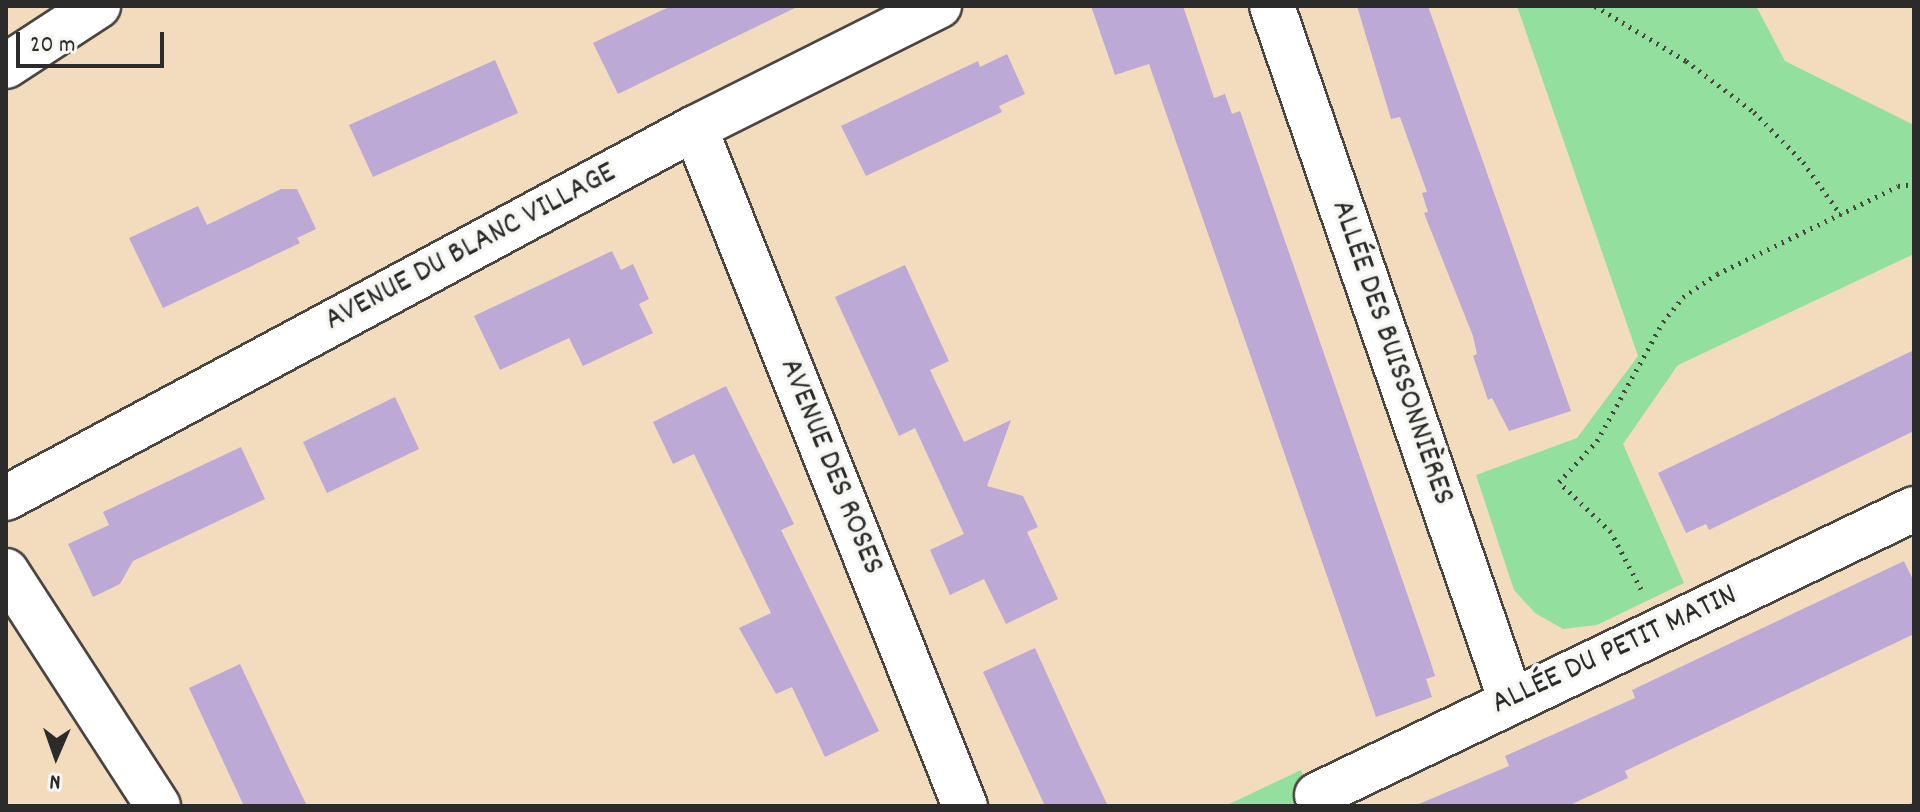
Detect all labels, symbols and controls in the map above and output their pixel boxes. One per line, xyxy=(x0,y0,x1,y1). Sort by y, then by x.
scale bar xyxy=(20,16,168,66)
text: 20 m xyxy=(30,29,76,63)
street label: AVENUE DU BLANC VILLAGE xyxy=(319,155,623,341)
street label: ALLÉE DES BUISSONNIÈRES xyxy=(1321,196,1461,510)
street label: AVENUE DES ROSES xyxy=(769,353,891,581)
street label: ALLÉE DU PETIT MATIN xyxy=(1486,577,1744,725)
north arrow xyxy=(16,716,96,796)
text: N xyxy=(49,765,61,796)

